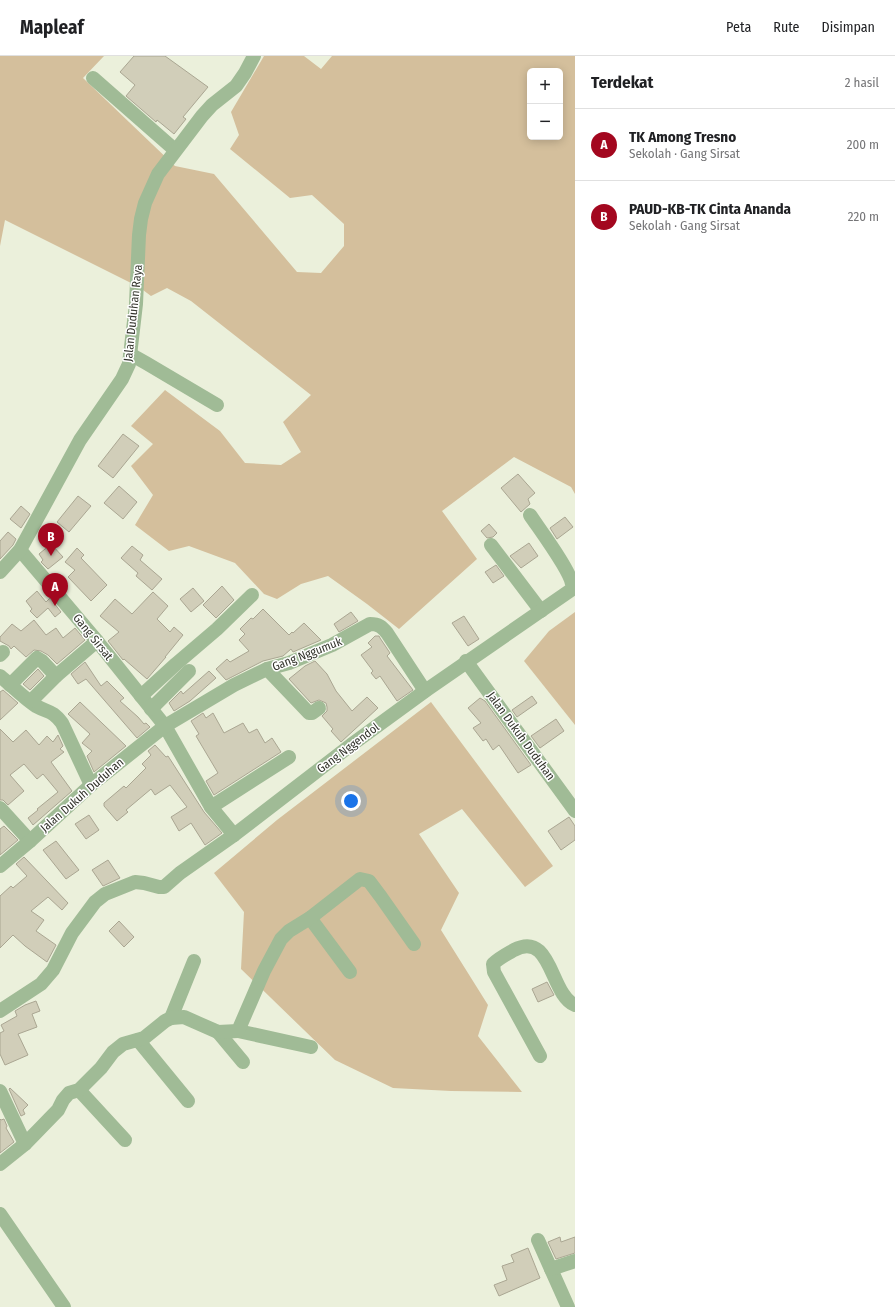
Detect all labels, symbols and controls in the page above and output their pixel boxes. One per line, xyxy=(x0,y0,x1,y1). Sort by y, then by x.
text: Mapleaf xyxy=(20,16,84,39)
text: Peta xyxy=(726,19,751,36)
text: Rute xyxy=(773,19,800,36)
text: Disimpan xyxy=(822,19,875,36)
map controls xyxy=(527,68,563,140)
button: + xyxy=(527,68,563,104)
text: Terdekat xyxy=(591,72,653,93)
text: 2 hasil xyxy=(845,75,879,90)
button: − xyxy=(527,104,563,140)
text: TK Among Tresno xyxy=(629,128,736,146)
text: A xyxy=(600,137,608,152)
text: 200 m xyxy=(847,137,879,152)
text: Sekolah · Gang Sirsat xyxy=(629,146,740,161)
text: PAUD-KB-TK Cinta Ananda xyxy=(629,200,791,218)
text: B xyxy=(600,209,608,224)
text: 220 m xyxy=(848,209,879,224)
text: Sekolah · Gang Sirsat xyxy=(629,218,740,233)
street label: Jalan Duduhan Raya xyxy=(121,264,145,362)
pin: B xyxy=(38,523,64,556)
pin: A xyxy=(42,573,68,606)
street label: Gang Sirsat xyxy=(70,611,116,663)
street label: Gang Nggumuk xyxy=(270,634,344,674)
street label: Jalan Dukuh Duduhan xyxy=(484,689,558,783)
street label: Gang Nggendol xyxy=(314,720,382,776)
street label: Jalan Dukuh Duduhan xyxy=(37,755,127,835)
your location xyxy=(341,791,361,811)

